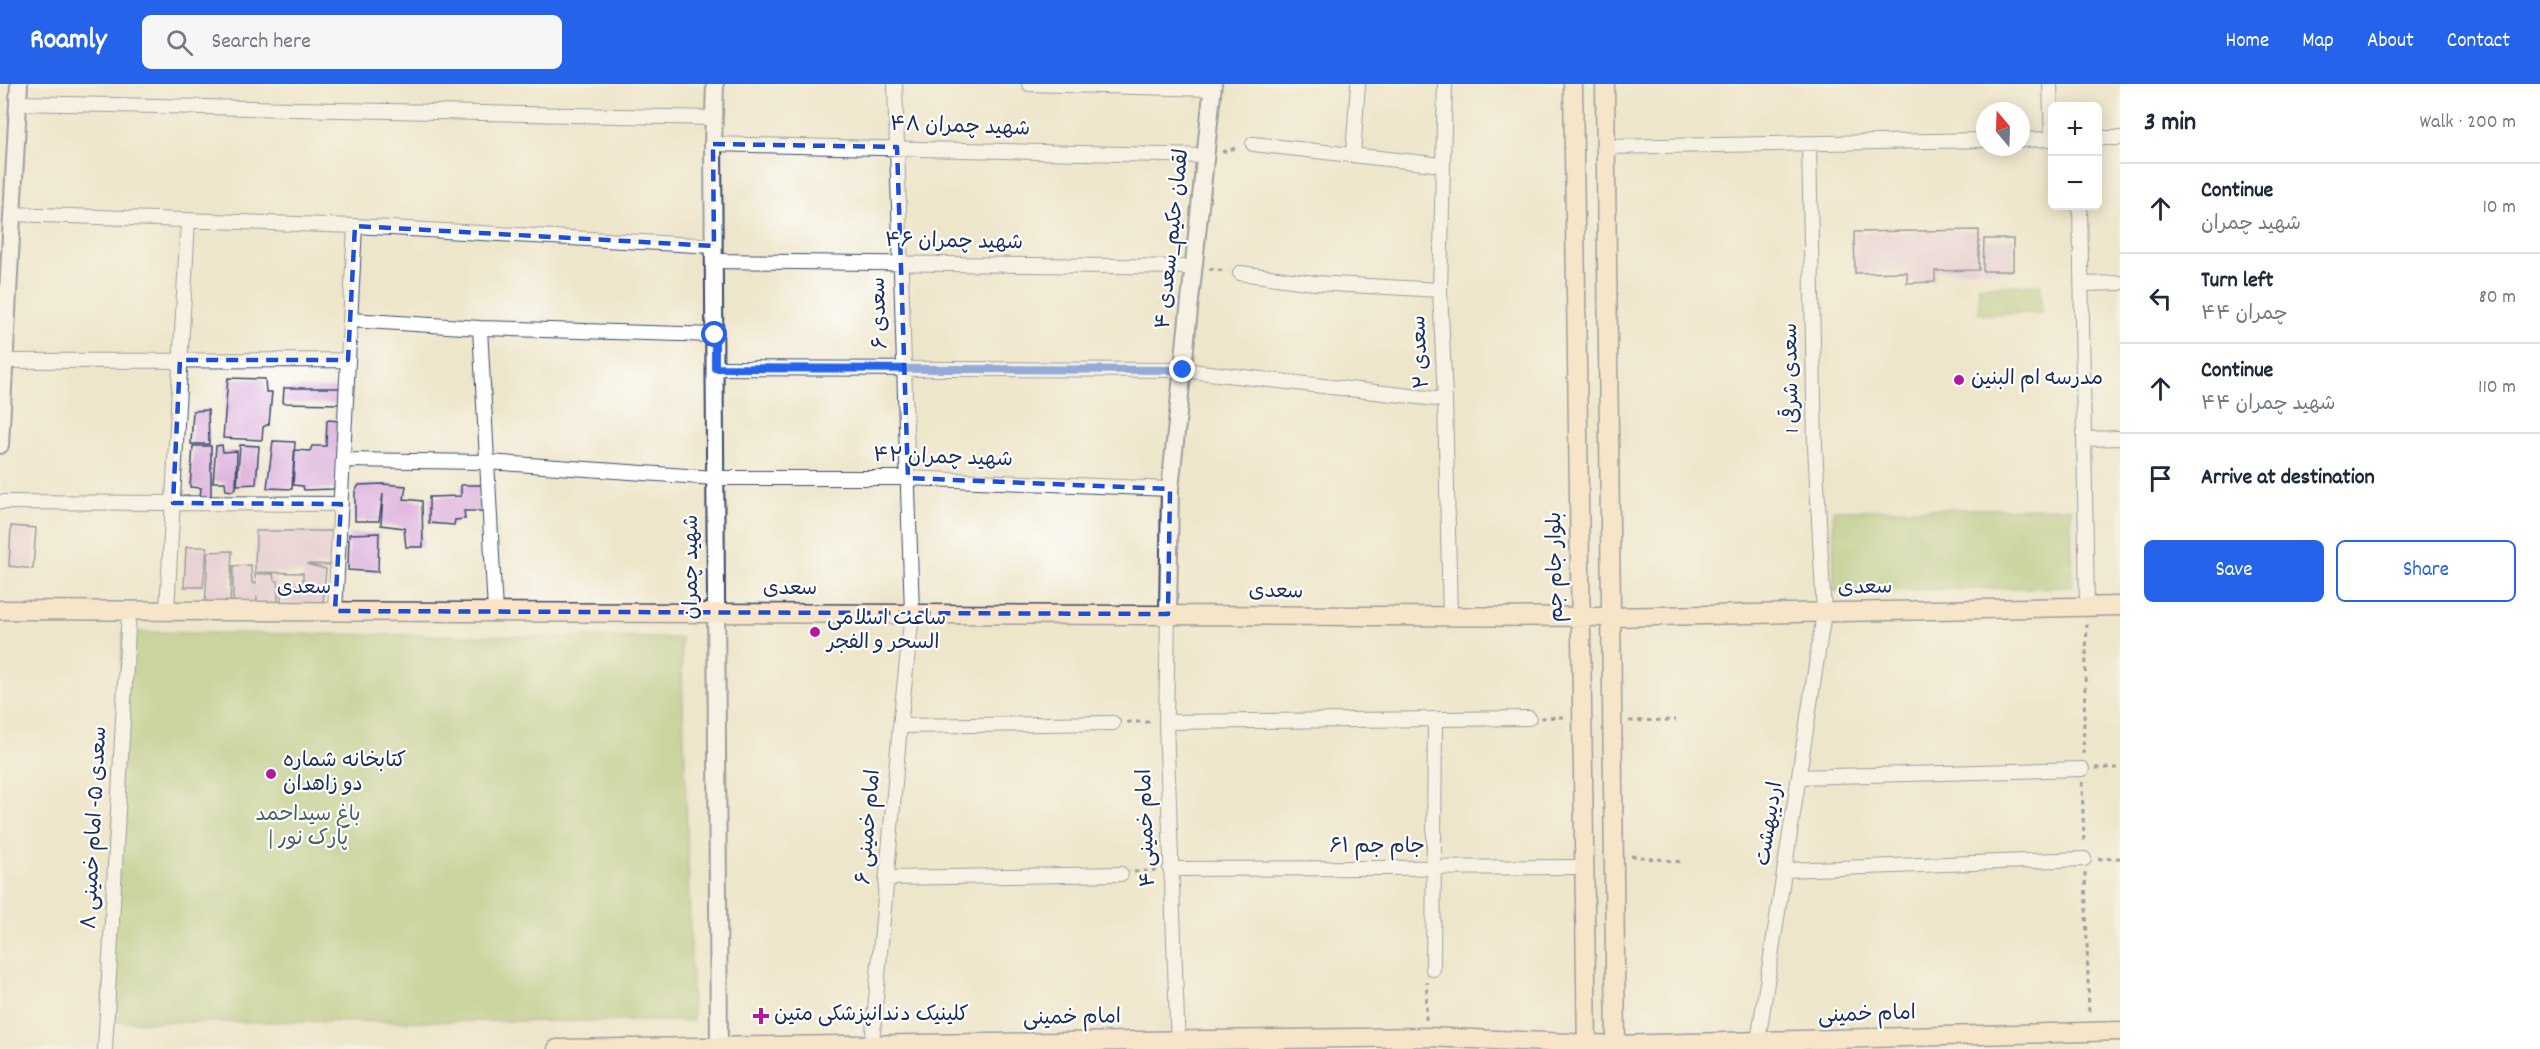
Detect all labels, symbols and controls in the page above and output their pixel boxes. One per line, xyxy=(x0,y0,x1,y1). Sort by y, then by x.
search box xyxy=(142,15,562,69)
text: Roamly xyxy=(30,22,106,62)
icon: search xyxy=(163,26,196,59)
text: Search here xyxy=(211,27,311,58)
text: Home xyxy=(2225,27,2269,57)
text: Map xyxy=(2302,27,2334,57)
text: About xyxy=(2367,27,2414,57)
text: Contact xyxy=(2447,27,2510,57)
north arrow xyxy=(1976,102,2030,156)
map controls xyxy=(2048,102,2102,210)
button: + xyxy=(2048,102,2102,156)
text: 3 min xyxy=(2144,105,2196,142)
text: Walk · 200 m xyxy=(2420,109,2516,137)
street label: شهید چمران ۴۸ xyxy=(889,111,1031,145)
street label: لقمان حکیم_سعدی ۴ xyxy=(1150,147,1198,331)
button: − xyxy=(2048,156,2102,210)
text: Continue xyxy=(2201,176,2273,207)
icon: ahead xyxy=(2144,192,2177,225)
text: 10 m xyxy=(2482,194,2516,222)
text: شهید چمران xyxy=(2201,211,2301,239)
street label: شهید چمران ۴۶ xyxy=(885,227,1023,259)
text: Turn left xyxy=(2201,266,2273,297)
street label: سعدی ۶ xyxy=(865,276,897,350)
icon: left xyxy=(2144,282,2177,315)
text: 80 m xyxy=(2479,284,2516,312)
text: چمران ۴۴ xyxy=(2201,301,2288,329)
street label: سعدی ۲ xyxy=(1405,314,1439,390)
route start xyxy=(701,321,727,347)
street label: سعدی شرقی 1 xyxy=(1776,323,1809,433)
route end xyxy=(1169,356,1195,382)
text: Continue xyxy=(2201,356,2273,387)
place label: مدرسه ام البنین xyxy=(1971,365,2103,395)
icon: ahead xyxy=(2144,372,2177,405)
marker: مدرسه ام البنین xyxy=(1952,373,1966,387)
text: 110 m xyxy=(2478,374,2516,402)
text: شهید چمران ۴۴ xyxy=(2201,391,2335,419)
street label: شهید چمران ۴۲ xyxy=(873,442,1013,476)
icon: arrive xyxy=(2144,462,2177,495)
text: Arrive at destination xyxy=(2201,463,2375,494)
street label: بلوار جام جم xyxy=(1541,511,1573,623)
street label: شهید چمران xyxy=(678,515,708,619)
button: Save xyxy=(2144,540,2324,602)
button: Share xyxy=(2336,540,2516,602)
street label: سعدی xyxy=(277,574,331,604)
street label: سعدی xyxy=(1837,574,1893,604)
street label: سعدی xyxy=(763,575,817,605)
street label: سعدی xyxy=(1248,578,1304,608)
place label: ساعت اسلامی السحر و الفجر xyxy=(825,605,946,659)
marker: ساعت اسلامی السحر و الفجر xyxy=(808,625,822,639)
street label: سعدی ۵- امام خمینی ۸ xyxy=(76,726,116,930)
place label: کتابخانه شماره دو زاهدان xyxy=(283,747,406,801)
marker: کتابخانه شماره دو زاهدان xyxy=(264,767,278,781)
street label: امام خمینی ۶ xyxy=(850,768,890,886)
street label: امام خمینی ۴ xyxy=(1131,768,1165,888)
street label: اردیبهشت xyxy=(1750,780,1792,868)
park label: باغ سیداحمد | پارک نور xyxy=(255,801,361,855)
street label: جام جم ۶۱ xyxy=(1329,833,1425,863)
street label: امام خمینی xyxy=(1817,999,1917,1033)
place label: کلینیک دندانپزشکی متین xyxy=(774,1001,969,1031)
street label: امام خمینی xyxy=(1023,1003,1121,1035)
marker: کلینیک دندانپزشکی متین xyxy=(752,1007,770,1025)

